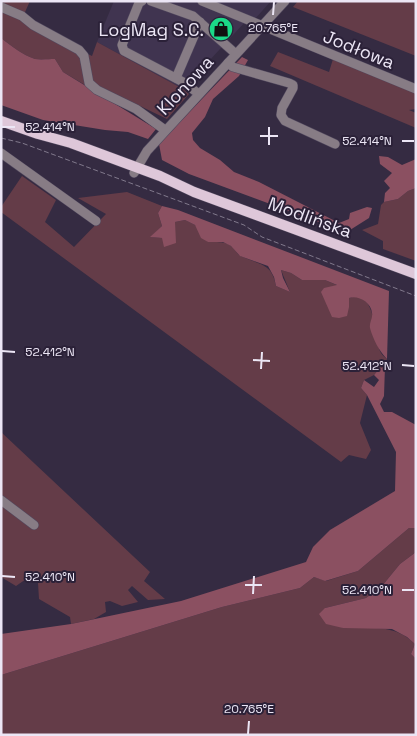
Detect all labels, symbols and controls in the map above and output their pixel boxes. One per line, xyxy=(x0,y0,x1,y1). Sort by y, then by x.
shop icon: LogMag S.C. xyxy=(208,16,234,42)
place label: LogMag S.C. xyxy=(98,18,204,41)
text: 20.765°E xyxy=(248,20,298,36)
street label: Jodłowa xyxy=(320,24,398,74)
street label: Klonowa xyxy=(152,50,218,120)
text: 52.414°N xyxy=(25,119,75,135)
text: 52.414°N xyxy=(342,133,392,149)
street label: Modlińska xyxy=(265,191,355,243)
text: 52.412°N xyxy=(25,344,75,360)
text: 52.412°N xyxy=(342,358,392,374)
text: 52.410°N xyxy=(25,569,75,585)
text: 52.410°N xyxy=(342,582,392,598)
text: 20.765°E xyxy=(224,701,274,717)

